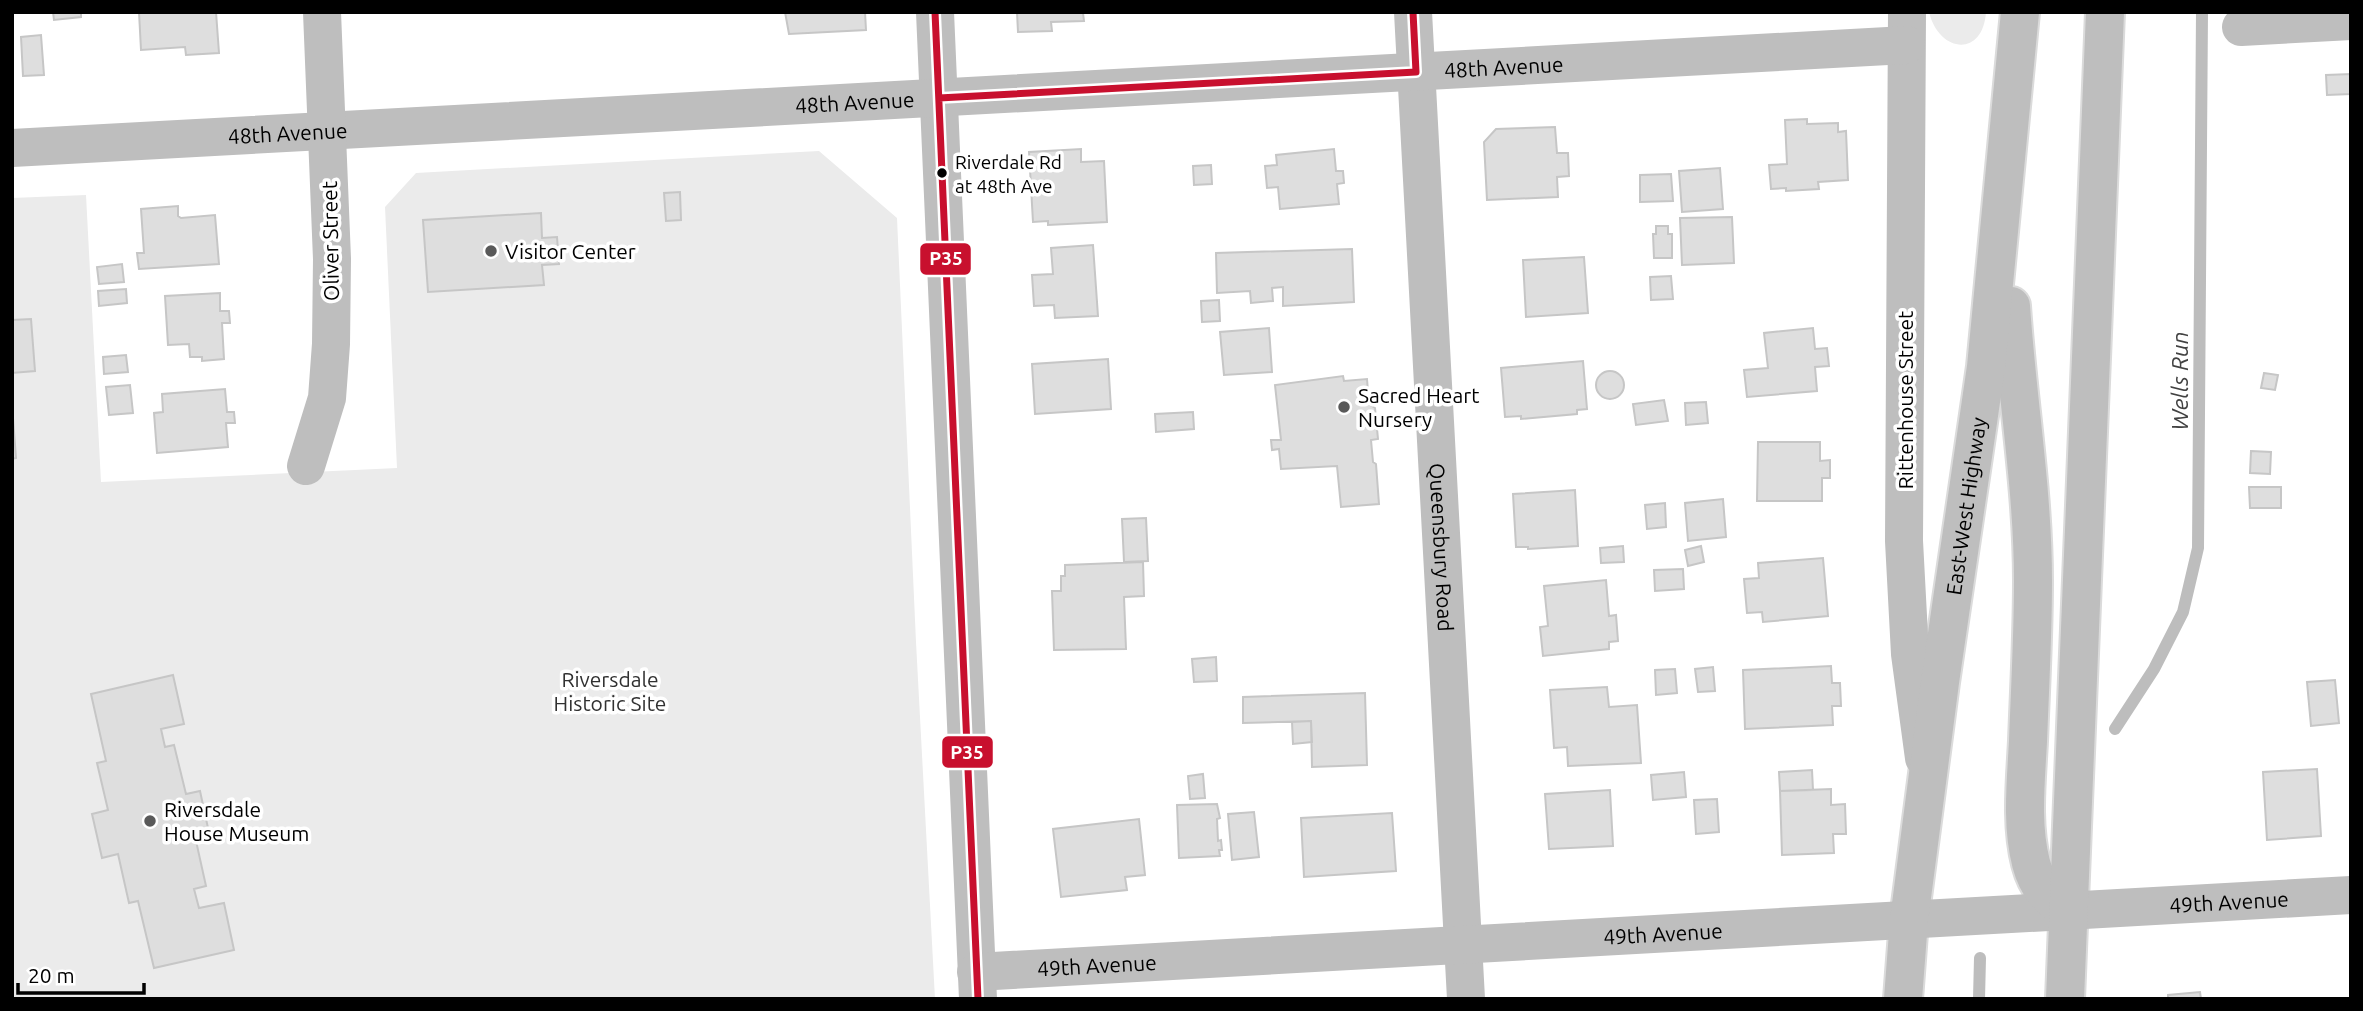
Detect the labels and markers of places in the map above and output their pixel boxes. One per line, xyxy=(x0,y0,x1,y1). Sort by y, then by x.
place label: Riverdale Rd at 48th Ave xyxy=(955,151,1062,197)
marker: Riverdale Rd at 48th Ave xyxy=(935,166,949,180)
place label: Visitor Center xyxy=(505,239,636,263)
marker: Visitor Center xyxy=(483,243,499,259)
place label: Sacred Heart Nursery xyxy=(1358,383,1479,431)
marker: Sacred Heart Nursery xyxy=(1336,399,1352,415)
place label: Riversdale House Museum xyxy=(164,797,310,845)
marker: Riversdale House Museum xyxy=(142,813,158,829)

